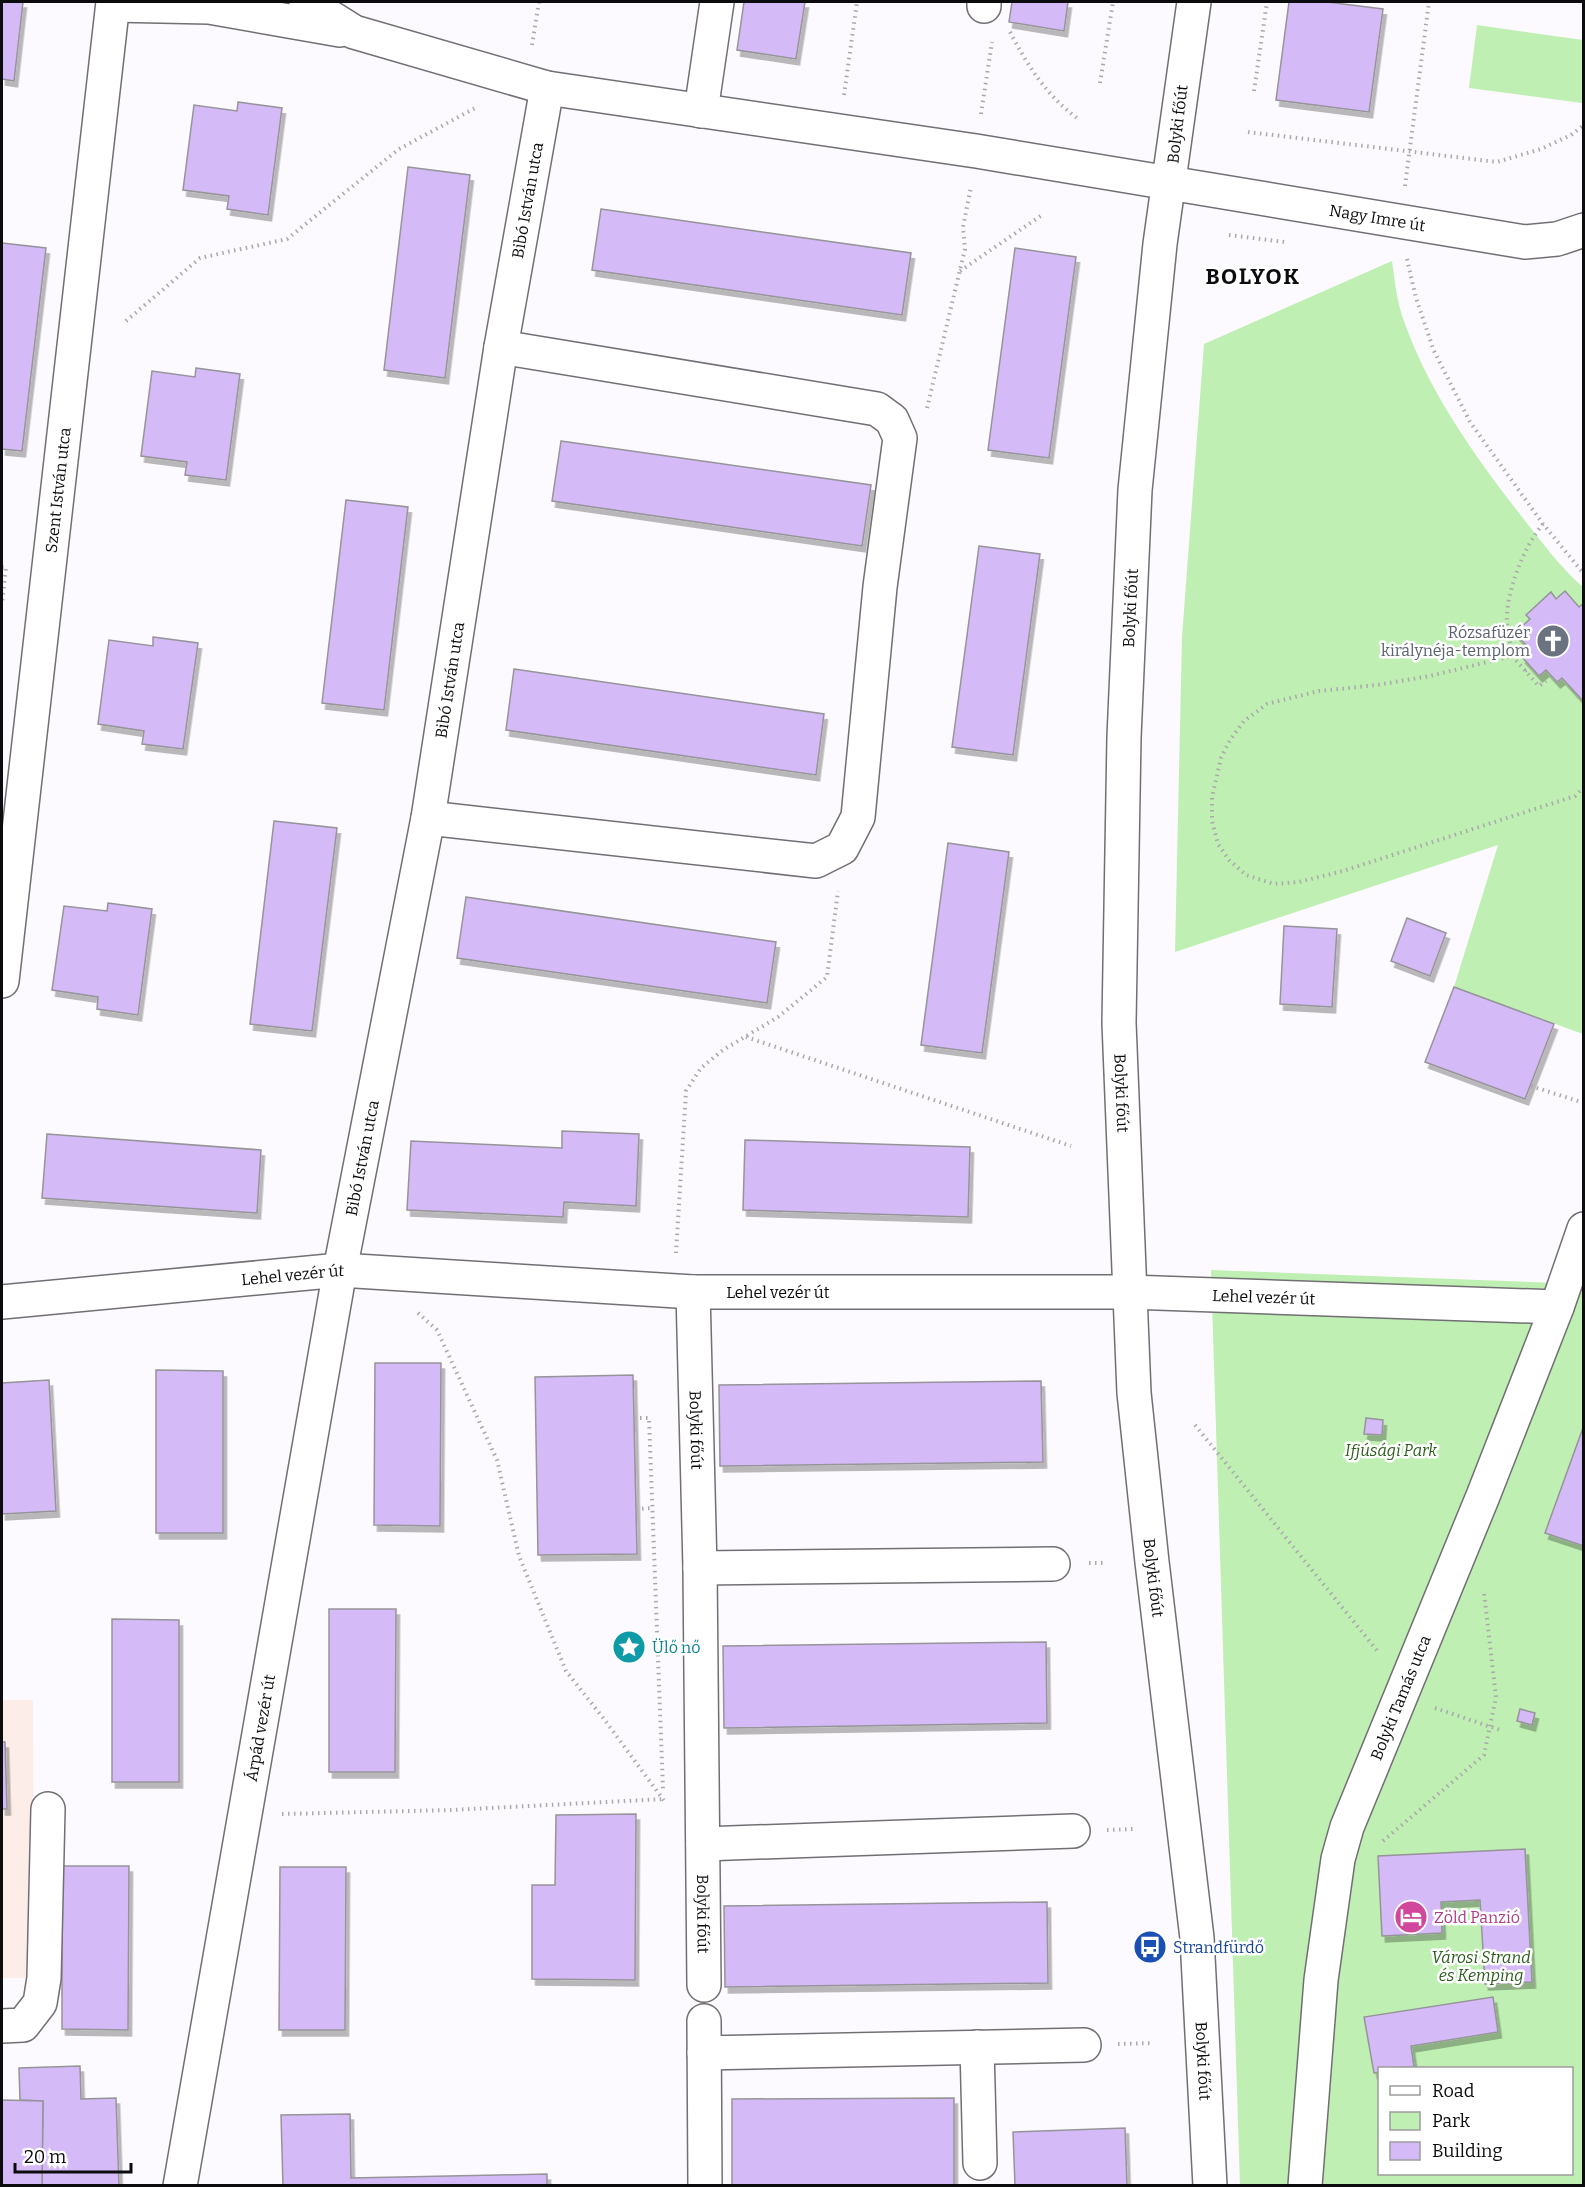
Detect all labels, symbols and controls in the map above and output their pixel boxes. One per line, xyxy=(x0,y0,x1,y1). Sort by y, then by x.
street label: Bolyki főút xyxy=(1163,83,1192,164)
street label: Bibó István utca xyxy=(508,141,547,260)
street label: Nagy Imre út xyxy=(1328,201,1427,235)
district label: BOLYOK xyxy=(1206,263,1300,290)
street label: Szent István utca xyxy=(42,426,75,554)
street label: Bolyki főút xyxy=(1119,568,1142,648)
street label: Bibó István utca xyxy=(431,620,468,740)
place label: Rózsafüzér királynéja-templom xyxy=(1381,623,1530,660)
church icon: Rózsafüzér királynéja-templom xyxy=(1535,623,1571,659)
street label: Bolyki főút xyxy=(1110,1053,1132,1133)
street label: Bibó István utca xyxy=(342,1098,383,1218)
street label: Lehel vezér út xyxy=(240,1261,345,1289)
street label: Lehel vezér út xyxy=(726,1283,830,1302)
street label: Lehel vezér út xyxy=(1212,1286,1316,1309)
street label: Bolyki főút xyxy=(685,1390,707,1470)
park label: Ifjúsági Park xyxy=(1345,1441,1437,1460)
street label: Bolyki főút xyxy=(1140,1537,1168,1618)
place icon: Ülő nő xyxy=(611,1629,647,1665)
street label: Bolyki Tamás utca xyxy=(1367,1632,1435,1763)
place label: Ülő nő xyxy=(652,1638,700,1657)
street label: Árpád vezér út xyxy=(241,1673,279,1783)
street label: Bolyki főút xyxy=(693,1874,713,1954)
hotel icon: Zöld Panzió xyxy=(1393,1899,1429,1935)
place label: Zöld Panzió xyxy=(1434,1908,1520,1927)
bus stop icon: Strandfürdő xyxy=(1132,1929,1168,1965)
place label: Strandfürdő xyxy=(1173,1938,1264,1957)
park label: Városi Strand és Kemping xyxy=(1431,1948,1531,1985)
street label: Bolyki főút xyxy=(1191,2021,1215,2101)
legend xyxy=(1378,2067,1573,2175)
text: Road xyxy=(1432,2080,1475,2102)
text: Park xyxy=(1432,2110,1471,2132)
scale bar xyxy=(15,2136,130,2174)
text: Building xyxy=(1432,2140,1503,2162)
text: 20 m xyxy=(24,2146,66,2168)

